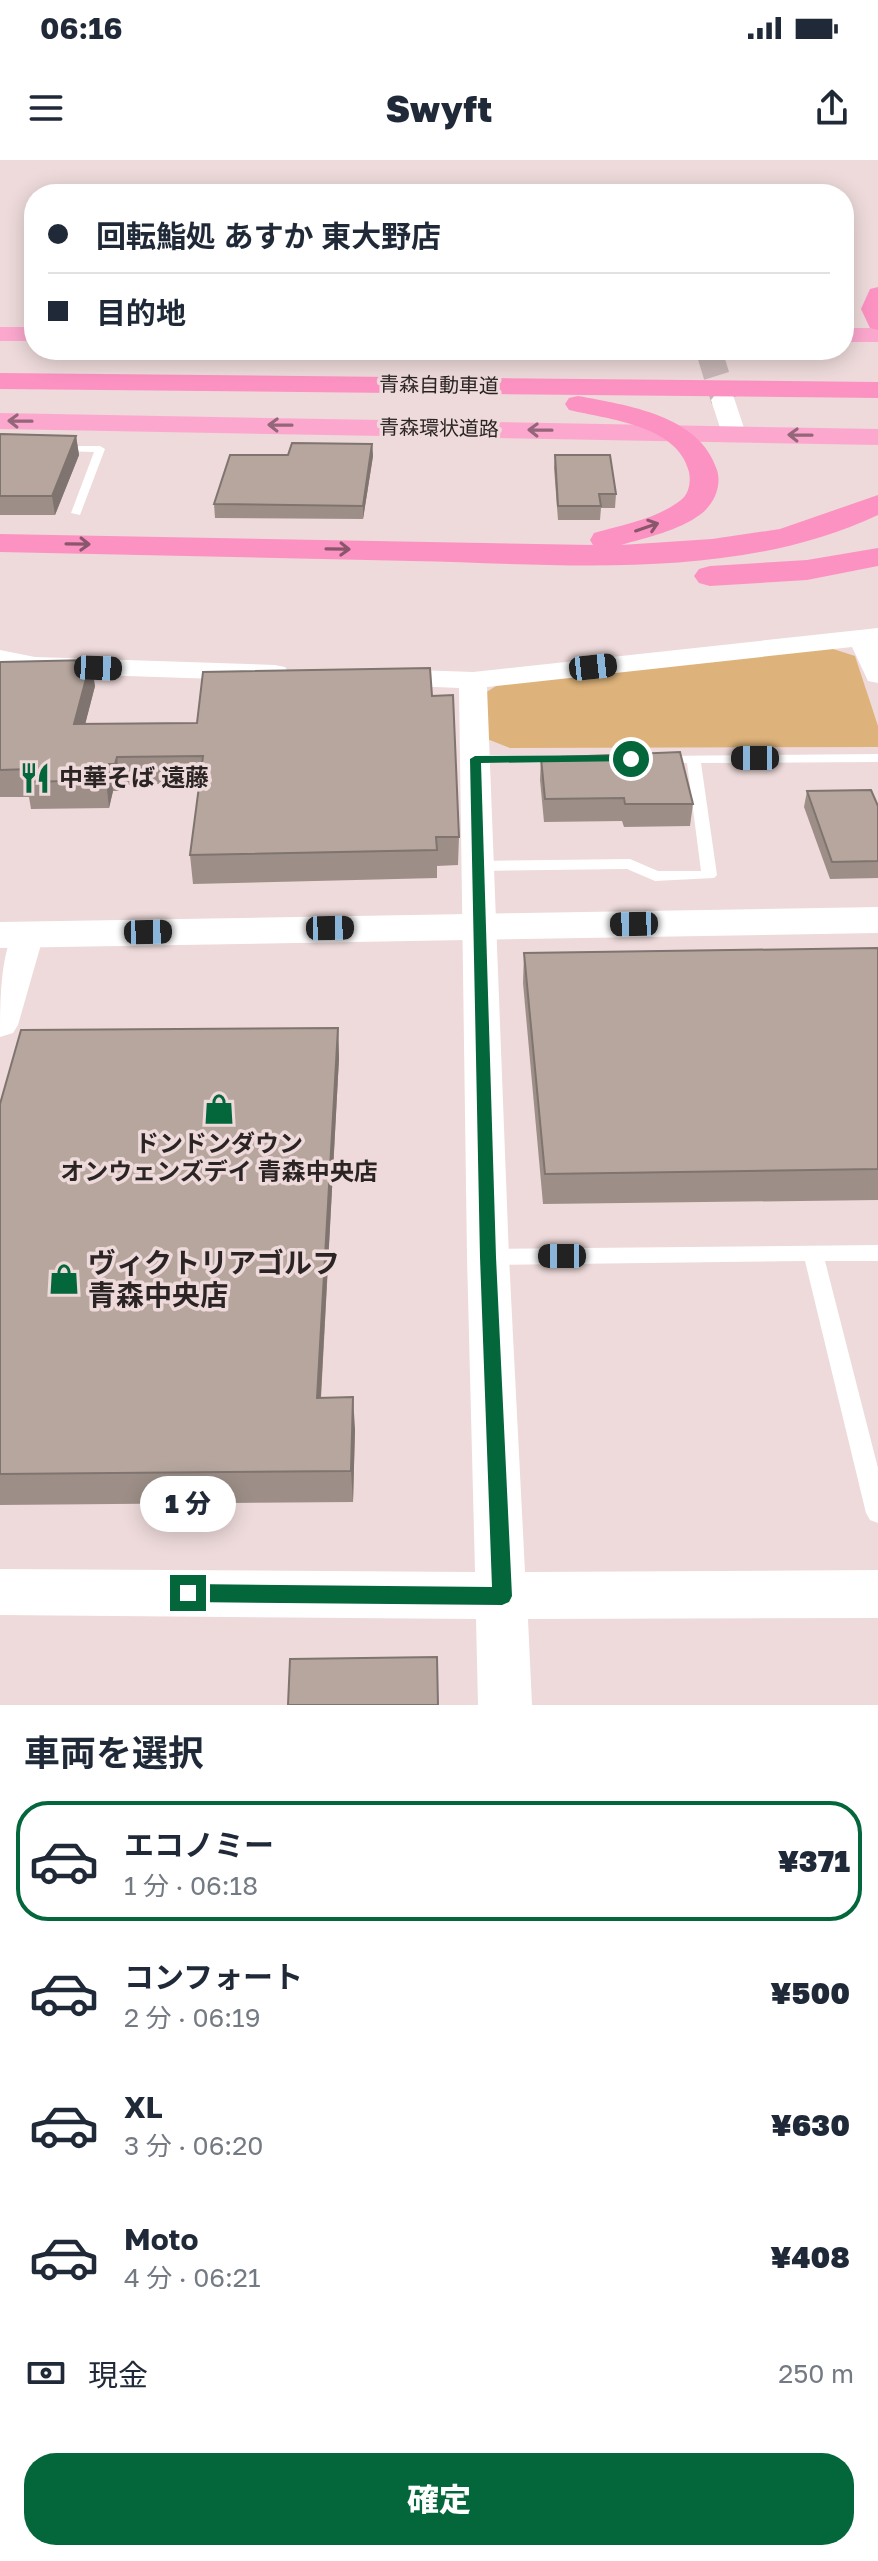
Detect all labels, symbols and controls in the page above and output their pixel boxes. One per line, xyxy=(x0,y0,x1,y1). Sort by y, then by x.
text: 06:16 xyxy=(40,10,123,46)
icon: menu xyxy=(24,86,68,130)
icon: share xyxy=(810,86,854,130)
text: Swyft xyxy=(386,87,492,130)
text: 回転鮨処 あすか 東大野店 xyxy=(96,218,441,254)
text: 目的地 xyxy=(96,295,186,331)
street label: 青森自動車道 xyxy=(379,371,499,397)
one-way arrow xyxy=(7,414,34,429)
street label: 青森環状道路 xyxy=(379,414,499,440)
one-way arrow xyxy=(267,417,294,433)
one-way arrow xyxy=(527,422,554,438)
one-way arrow xyxy=(787,428,814,443)
one-way arrow xyxy=(634,519,659,533)
one-way arrow xyxy=(64,537,91,552)
one-way arrow xyxy=(324,541,351,556)
car xyxy=(568,653,618,681)
car xyxy=(74,655,122,681)
route start xyxy=(613,741,649,777)
car xyxy=(731,746,779,770)
restaurant icon: 中華そば 遠藤 xyxy=(18,761,52,795)
place label: 中華そば 遠藤 xyxy=(59,762,209,791)
car xyxy=(610,912,658,936)
car xyxy=(306,916,354,940)
car xyxy=(124,920,172,944)
shop icon: ドンドンダウン オンウェンズデイ 青森中央店 xyxy=(202,1092,236,1126)
place label: ドンドンダウン オンウェンズデイ 青森中央店 xyxy=(60,1128,378,1185)
car xyxy=(538,1244,586,1268)
place label: ヴィクトリアゴルフ 青森中央店 xyxy=(88,1246,340,1311)
shop icon: ヴィクトリアゴルフ 青森中央店 xyxy=(47,1262,81,1296)
callout: 1 分 xyxy=(140,1477,236,1533)
text: 1 分 xyxy=(165,1488,211,1519)
route end xyxy=(170,1575,206,1611)
text: 車両を選択 xyxy=(24,1731,204,1774)
icon: car xyxy=(28,1825,100,1897)
text: エコノミー xyxy=(124,1827,274,1863)
text: ¥371 xyxy=(778,1843,850,1879)
text: 1 分 · 06:18 xyxy=(124,1870,258,1901)
icon: car xyxy=(28,1957,100,2029)
text: コンフォート xyxy=(124,1959,303,1995)
text: ¥500 xyxy=(770,1975,850,2011)
text: 2 分 · 06:19 xyxy=(124,2002,260,2033)
icon: car xyxy=(28,2089,100,2161)
text: XL xyxy=(124,2089,163,2125)
text: ¥630 xyxy=(771,2107,850,2143)
text: 3 分 · 06:20 xyxy=(124,2130,263,2161)
icon: car xyxy=(28,2221,100,2293)
text: Moto xyxy=(124,2221,199,2257)
text: ¥408 xyxy=(770,2239,850,2275)
text: 4 分 · 06:21 xyxy=(124,2262,261,2293)
icon: cash xyxy=(24,2351,68,2395)
text: 現金 xyxy=(88,2357,148,2393)
text: 250 m xyxy=(778,2358,854,2389)
button: 確定 xyxy=(24,2453,854,2545)

